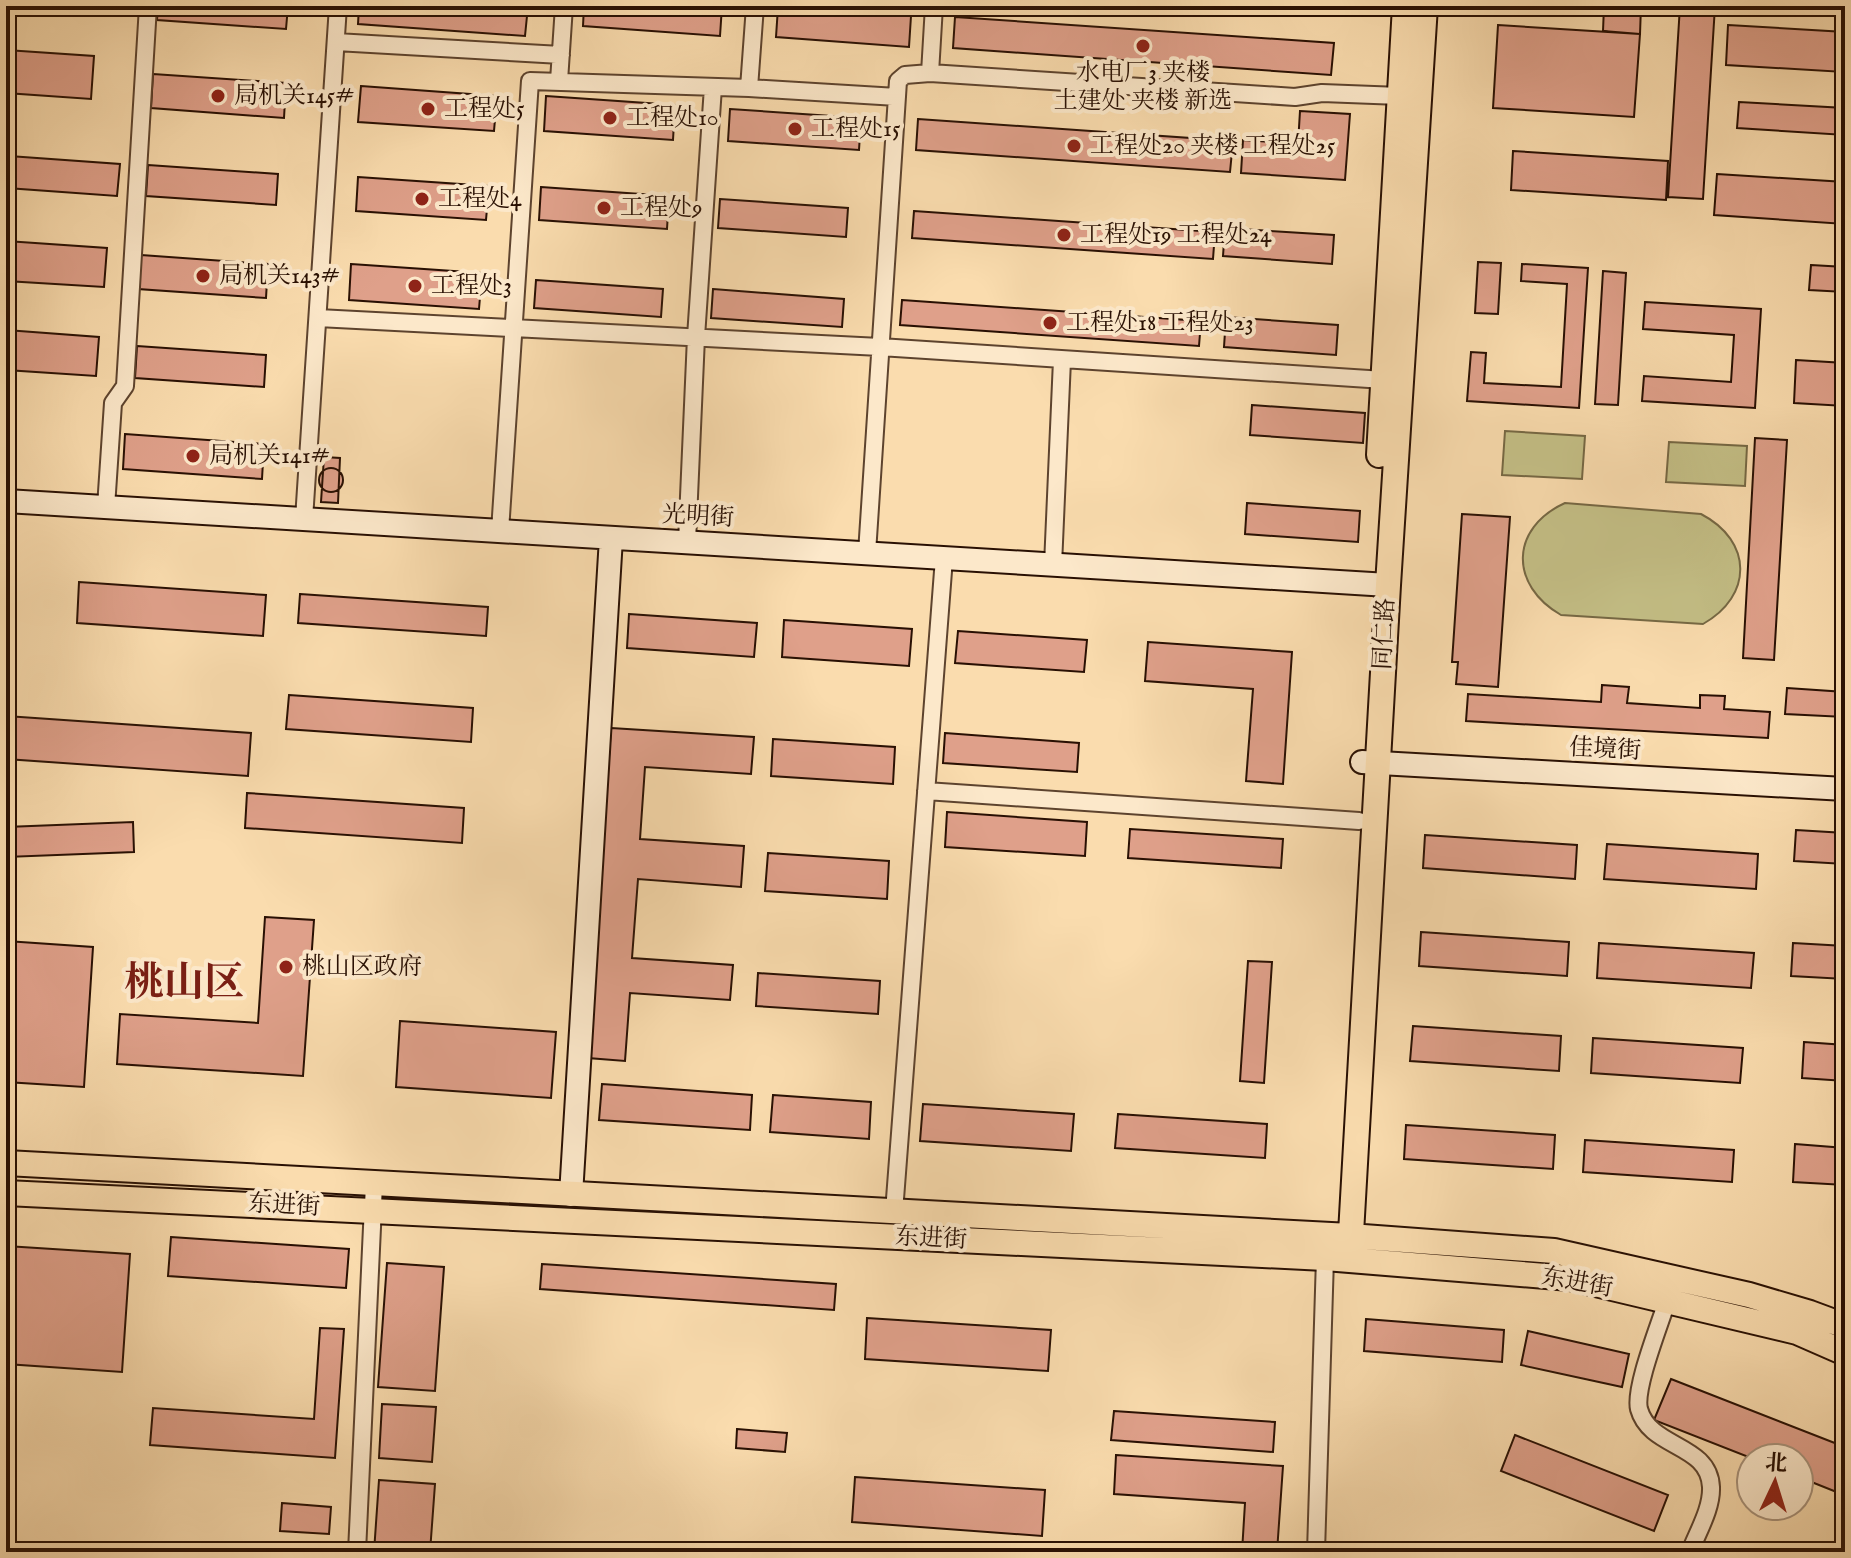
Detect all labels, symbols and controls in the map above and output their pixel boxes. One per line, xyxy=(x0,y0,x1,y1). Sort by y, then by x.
marker: 水电厂3 夹楼 土建处 夹楼 新选 xyxy=(1134,37,1152,55)
place label: 水电厂3 夹楼 土建处 夹楼 新选 xyxy=(1054,58,1232,117)
place label: 局机关145# xyxy=(234,81,355,112)
marker: 局机关145# xyxy=(209,87,227,105)
place label: 工程处5 xyxy=(444,94,525,125)
marker: 工程处5 xyxy=(419,100,437,118)
place label: 工程处10 xyxy=(626,103,719,134)
marker: 工程处10 xyxy=(601,109,619,127)
place label: 工程处15 xyxy=(811,114,901,145)
marker: 工程处15 xyxy=(786,120,804,138)
place label: 工程处20 夹楼 工程处25 xyxy=(1090,131,1336,162)
marker: 工程处20 夹楼 工程处25 xyxy=(1065,137,1083,155)
place label: 工程处4 xyxy=(438,184,522,215)
marker: 工程处4 xyxy=(413,190,431,208)
place label: 工程处9 xyxy=(620,193,702,224)
marker: 工程处9 xyxy=(595,199,613,217)
place label: 工程处19 工程处24 xyxy=(1080,220,1272,251)
marker: 工程处19 工程处24 xyxy=(1055,226,1073,244)
place label: 局机关143# xyxy=(219,261,340,292)
marker: 局机关143# xyxy=(194,267,212,285)
place label: 工程处3 xyxy=(431,271,512,302)
marker: 工程处3 xyxy=(406,277,424,295)
place label: 工程处18 工程处23 xyxy=(1066,308,1254,339)
marker: 工程处18 工程处23 xyxy=(1041,314,1059,332)
place label: 局机关141# xyxy=(209,441,330,472)
marker: 局机关141# xyxy=(184,447,202,465)
street label: 光明街 xyxy=(661,500,735,534)
street label: 同仁路 xyxy=(1368,597,1402,671)
street label: 佳境街 xyxy=(1568,733,1642,767)
place label: 桃山区政府 xyxy=(302,952,422,983)
marker: 桃山区政府 xyxy=(277,958,295,976)
district label: 桃山区 xyxy=(124,959,244,1010)
street label: 东进街 xyxy=(247,1189,321,1223)
street label: 东进街 xyxy=(894,1222,968,1256)
street label: 东进街 xyxy=(1539,1261,1615,1305)
north arrow xyxy=(1735,1442,1815,1522)
text: 北 xyxy=(1764,1449,1788,1479)

